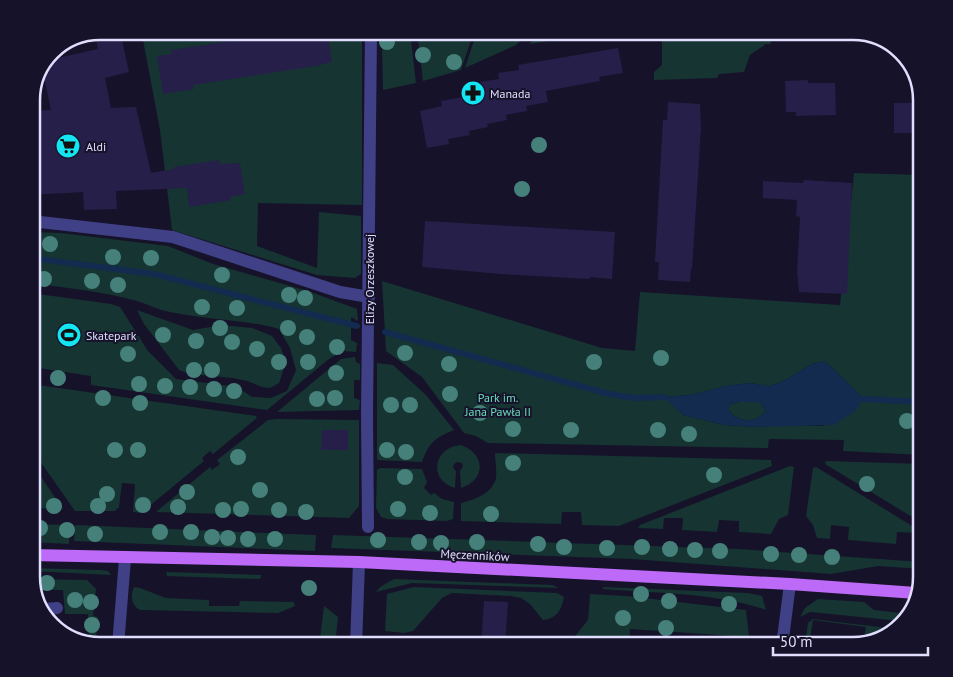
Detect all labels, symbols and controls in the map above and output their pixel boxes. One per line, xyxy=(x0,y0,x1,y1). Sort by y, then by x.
pharmacy icon: Manada xyxy=(460,80,486,106)
place label: Manada xyxy=(490,86,530,101)
supermarket icon: Aldi xyxy=(55,133,81,159)
place label: Aldi xyxy=(86,139,106,154)
street label: Elizy Orzeszkowej xyxy=(362,234,377,324)
sports icon: Skatepark xyxy=(56,322,82,348)
place label: Skatepark xyxy=(86,328,137,343)
park label: Park im. Jana Pawła II xyxy=(464,390,531,419)
street label: Męczenników xyxy=(440,546,510,564)
scale bar xyxy=(773,624,928,656)
text: 50 m xyxy=(780,632,813,651)

